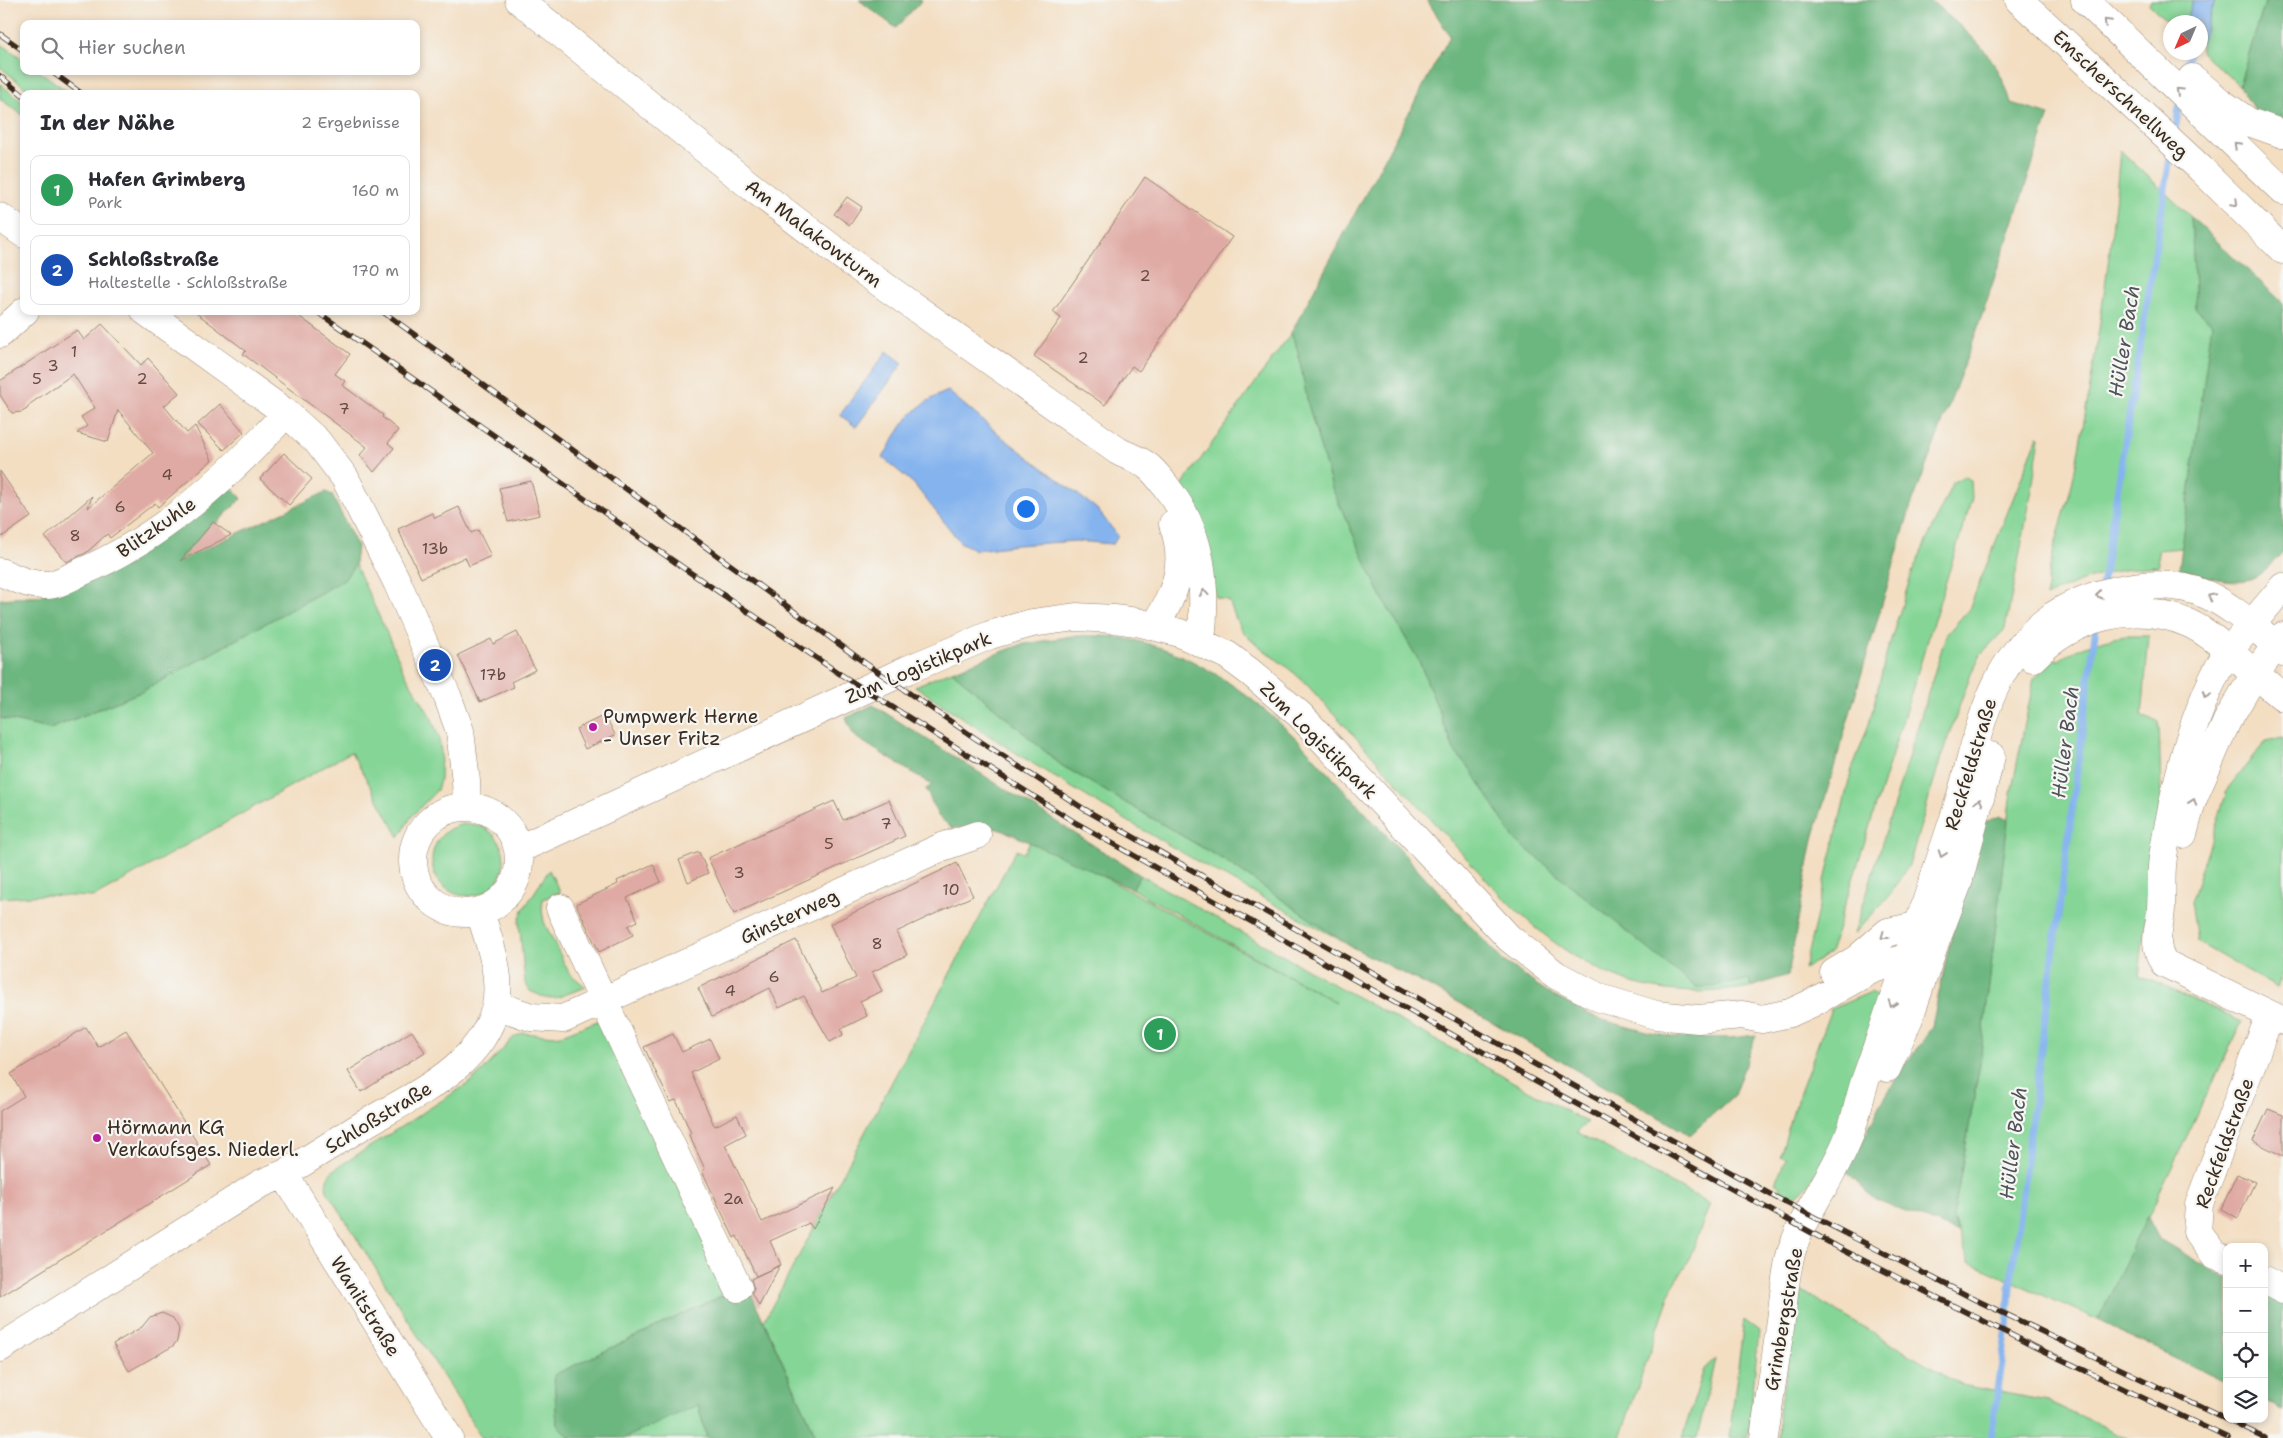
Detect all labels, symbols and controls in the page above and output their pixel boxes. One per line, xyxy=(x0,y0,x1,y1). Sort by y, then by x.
north arrow xyxy=(2163,15,2208,60)
one-way arrow xyxy=(2104,18,2113,27)
search box xyxy=(20,20,420,75)
street label: Emscherschnellweg xyxy=(2047,25,2194,164)
icon: search xyxy=(38,34,66,62)
text: Hier suchen xyxy=(78,35,186,60)
one-way arrow xyxy=(2176,88,2185,97)
text: In der Nähe xyxy=(40,109,175,137)
text: 2 Ergebnisse xyxy=(301,112,400,133)
one-way arrow xyxy=(2233,142,2242,151)
text: Hafen Grimberg xyxy=(88,167,245,192)
street label: Am Malakowturm xyxy=(740,174,887,293)
text: 1 xyxy=(53,180,61,201)
text: 160 m xyxy=(352,180,399,201)
text: Park xyxy=(88,192,122,213)
one-way arrow xyxy=(2230,197,2239,206)
text: Schloßstraße xyxy=(88,247,219,272)
text: 2 xyxy=(51,260,63,281)
text: 170 m xyxy=(352,260,399,281)
house number: 2 xyxy=(1139,265,1151,286)
text: Haltestelle · Schloßstraße xyxy=(88,272,288,293)
water label: Hüller Bach xyxy=(2102,283,2146,399)
house number: 1 xyxy=(71,341,77,362)
house number: 2 xyxy=(1077,347,1089,368)
house number: 3 xyxy=(47,355,59,376)
house number: 5 xyxy=(32,368,42,389)
house number: 2 xyxy=(136,368,148,389)
house number: 7 xyxy=(338,398,350,419)
house number: 4 xyxy=(161,464,173,485)
street label: Blitzkuhle xyxy=(112,491,201,564)
house number: 6 xyxy=(114,496,126,517)
your location xyxy=(1013,496,1039,522)
house number: 8 xyxy=(69,525,81,546)
house number: 13b xyxy=(422,538,448,559)
one-way arrow xyxy=(1199,589,1210,597)
one-way arrow xyxy=(2095,590,2103,600)
one-way arrow xyxy=(2207,593,2216,603)
street label: Zum Logistikpark xyxy=(841,625,995,710)
pin: 2 xyxy=(419,646,451,684)
house number: 17b xyxy=(480,664,506,685)
street label: Zum Logistikpark xyxy=(1254,676,1383,805)
water label: Hüller Bach xyxy=(2045,684,2085,800)
one-way arrow xyxy=(2202,690,2212,699)
street label: Reckfeldstraße xyxy=(1938,695,2002,833)
place label: Pumpwerk Herne - Unser Fritz xyxy=(603,704,759,751)
marker: Pumpwerk Herne - Unser Fritz xyxy=(587,721,599,733)
one-way arrow xyxy=(1973,797,1984,806)
one-way arrow xyxy=(2187,798,2197,807)
house number: 7 xyxy=(880,813,892,834)
house number: 5 xyxy=(824,833,834,854)
one-way arrow xyxy=(1938,849,1948,858)
house number: 3 xyxy=(733,862,745,883)
house number: 10 xyxy=(942,879,960,900)
street label: Ginsterweg xyxy=(736,883,842,950)
one-way arrow xyxy=(1880,930,1890,939)
house number: 8 xyxy=(871,933,883,954)
house number: 6 xyxy=(768,966,780,987)
house number: 4 xyxy=(724,980,736,1001)
one-way arrow xyxy=(1888,999,1898,1007)
pin: 1 xyxy=(1144,1015,1176,1053)
street label: Reckfeldstraße xyxy=(2189,1075,2260,1212)
street label: Schloßstraße xyxy=(320,1076,436,1159)
water label: Hüller Bach xyxy=(1993,1085,2033,1201)
place label: Hörmann KG Verkaufsges. Niederl. xyxy=(107,1115,299,1162)
marker: Hörmann KG Verkaufsges. Niederl. xyxy=(91,1132,103,1144)
house number: 2a xyxy=(723,1188,743,1209)
map controls xyxy=(2223,1243,2268,1423)
button: + xyxy=(2223,1243,2268,1288)
street label: Grimbergstraße xyxy=(1759,1245,1808,1393)
street label: Wanitstraße xyxy=(325,1251,406,1361)
button: − xyxy=(2223,1288,2268,1333)
button: locate xyxy=(2223,1333,2268,1378)
button: layers xyxy=(2223,1378,2268,1423)

